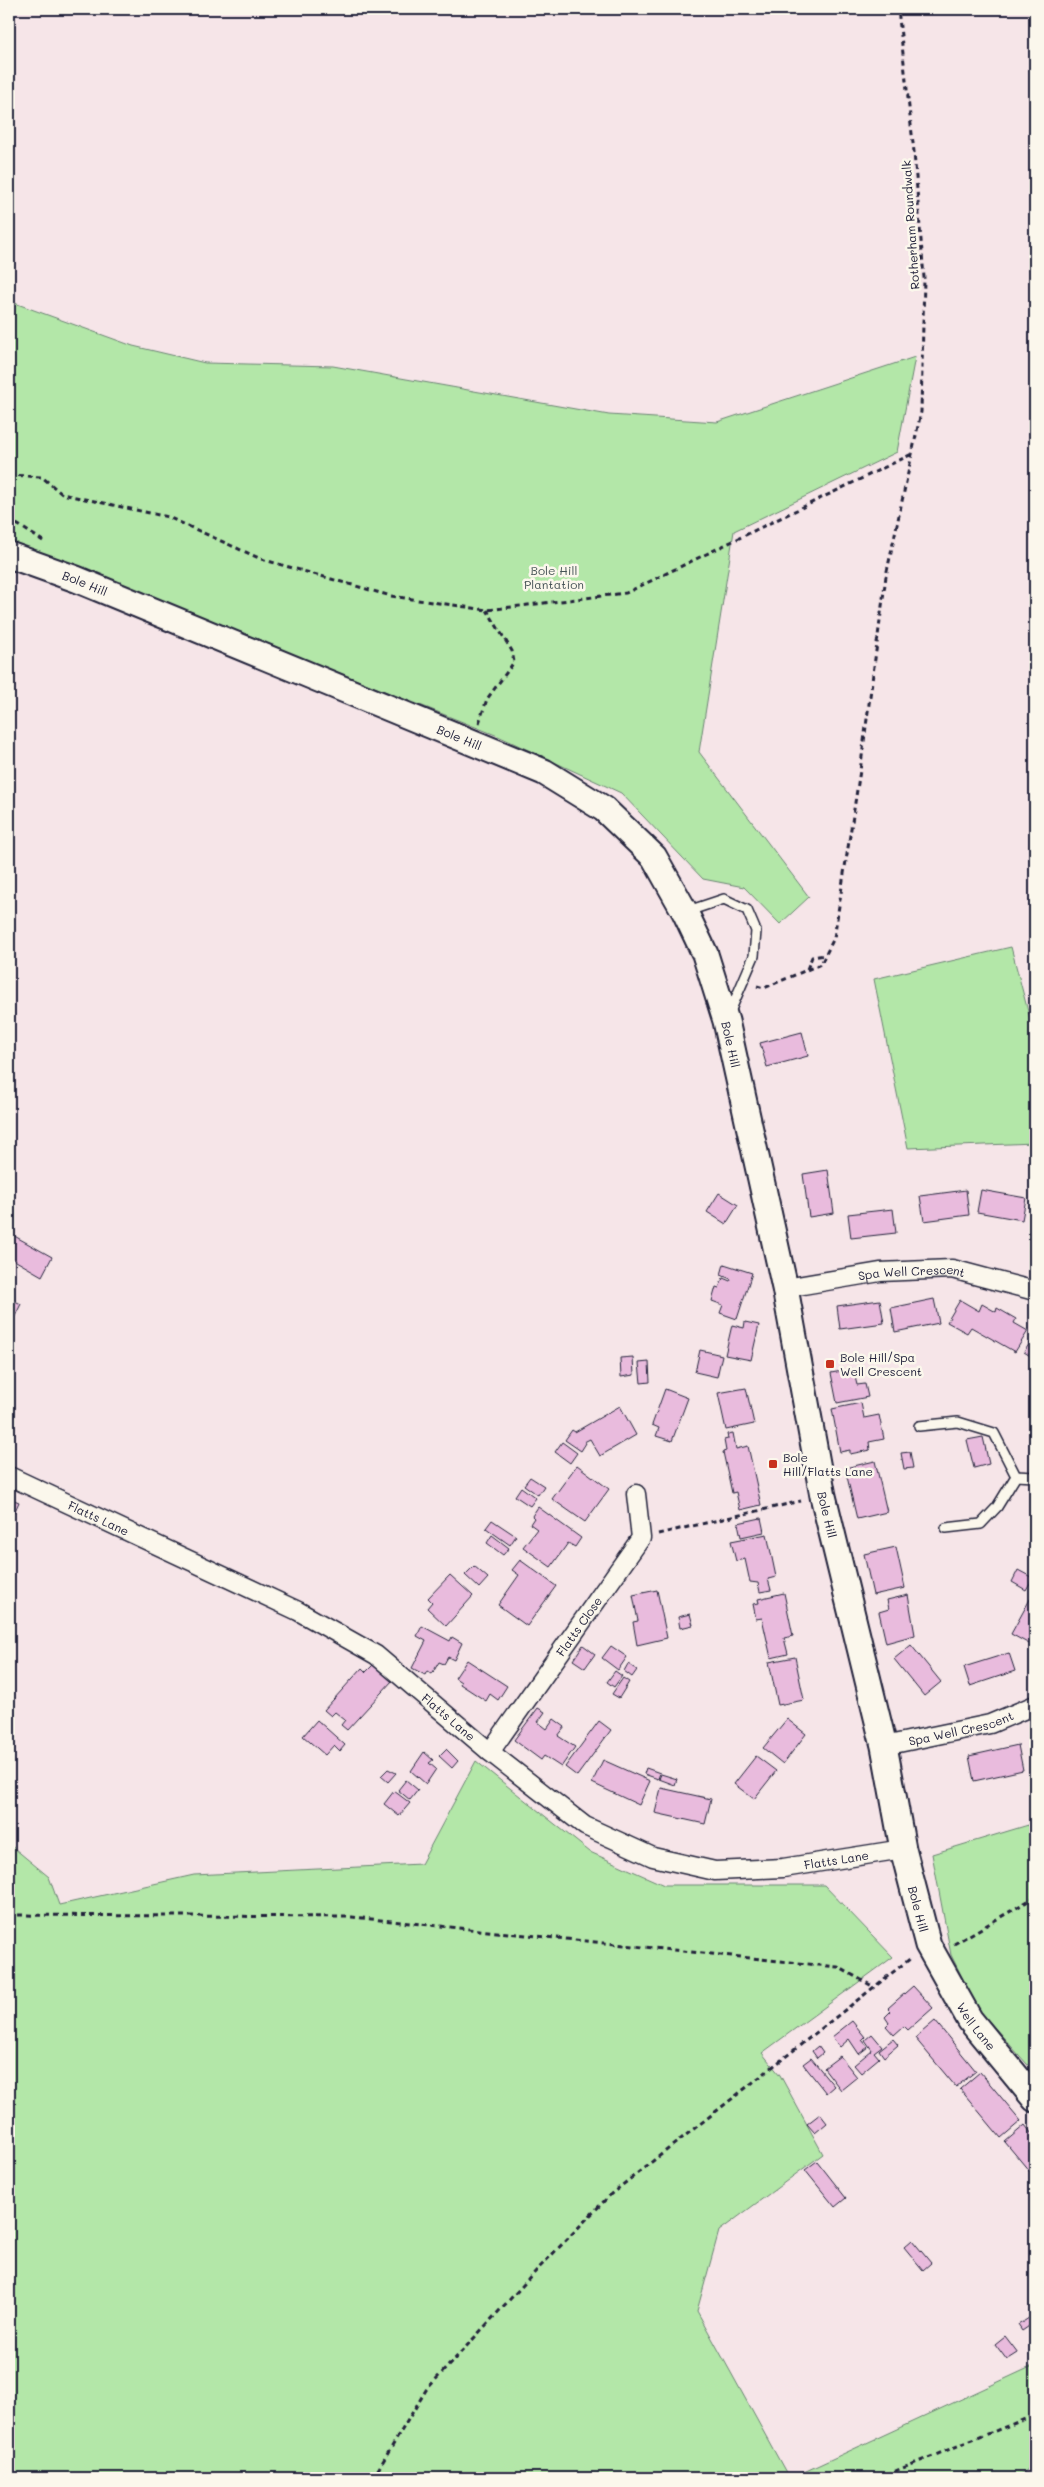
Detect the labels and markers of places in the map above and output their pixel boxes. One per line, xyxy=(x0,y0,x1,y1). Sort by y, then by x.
place label: Bole Hill/Spa Well Crescent xyxy=(840,1349,922,1379)
marker: Bole Hill/Spa Well Crescent xyxy=(824,1358,836,1370)
place label: Bole Hill/Flatts Lane xyxy=(783,1449,873,1479)
marker: Bole Hill/Flatts Lane xyxy=(767,1458,779,1470)

